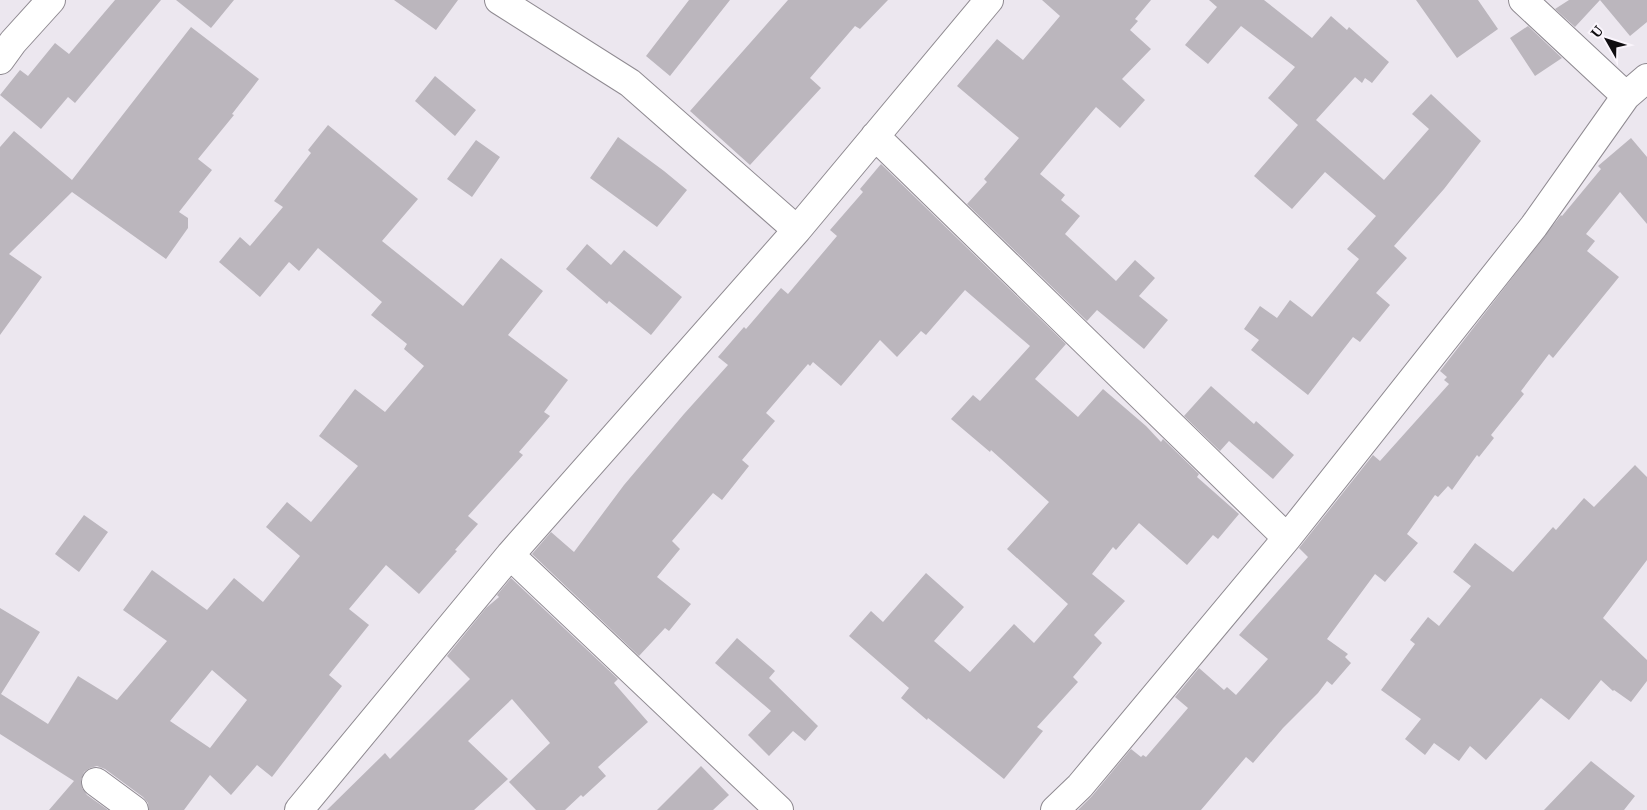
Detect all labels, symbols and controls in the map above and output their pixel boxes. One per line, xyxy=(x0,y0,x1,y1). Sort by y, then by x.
north arrow xyxy=(1582,15,1632,65)
text: U xyxy=(1586,22,1607,41)

